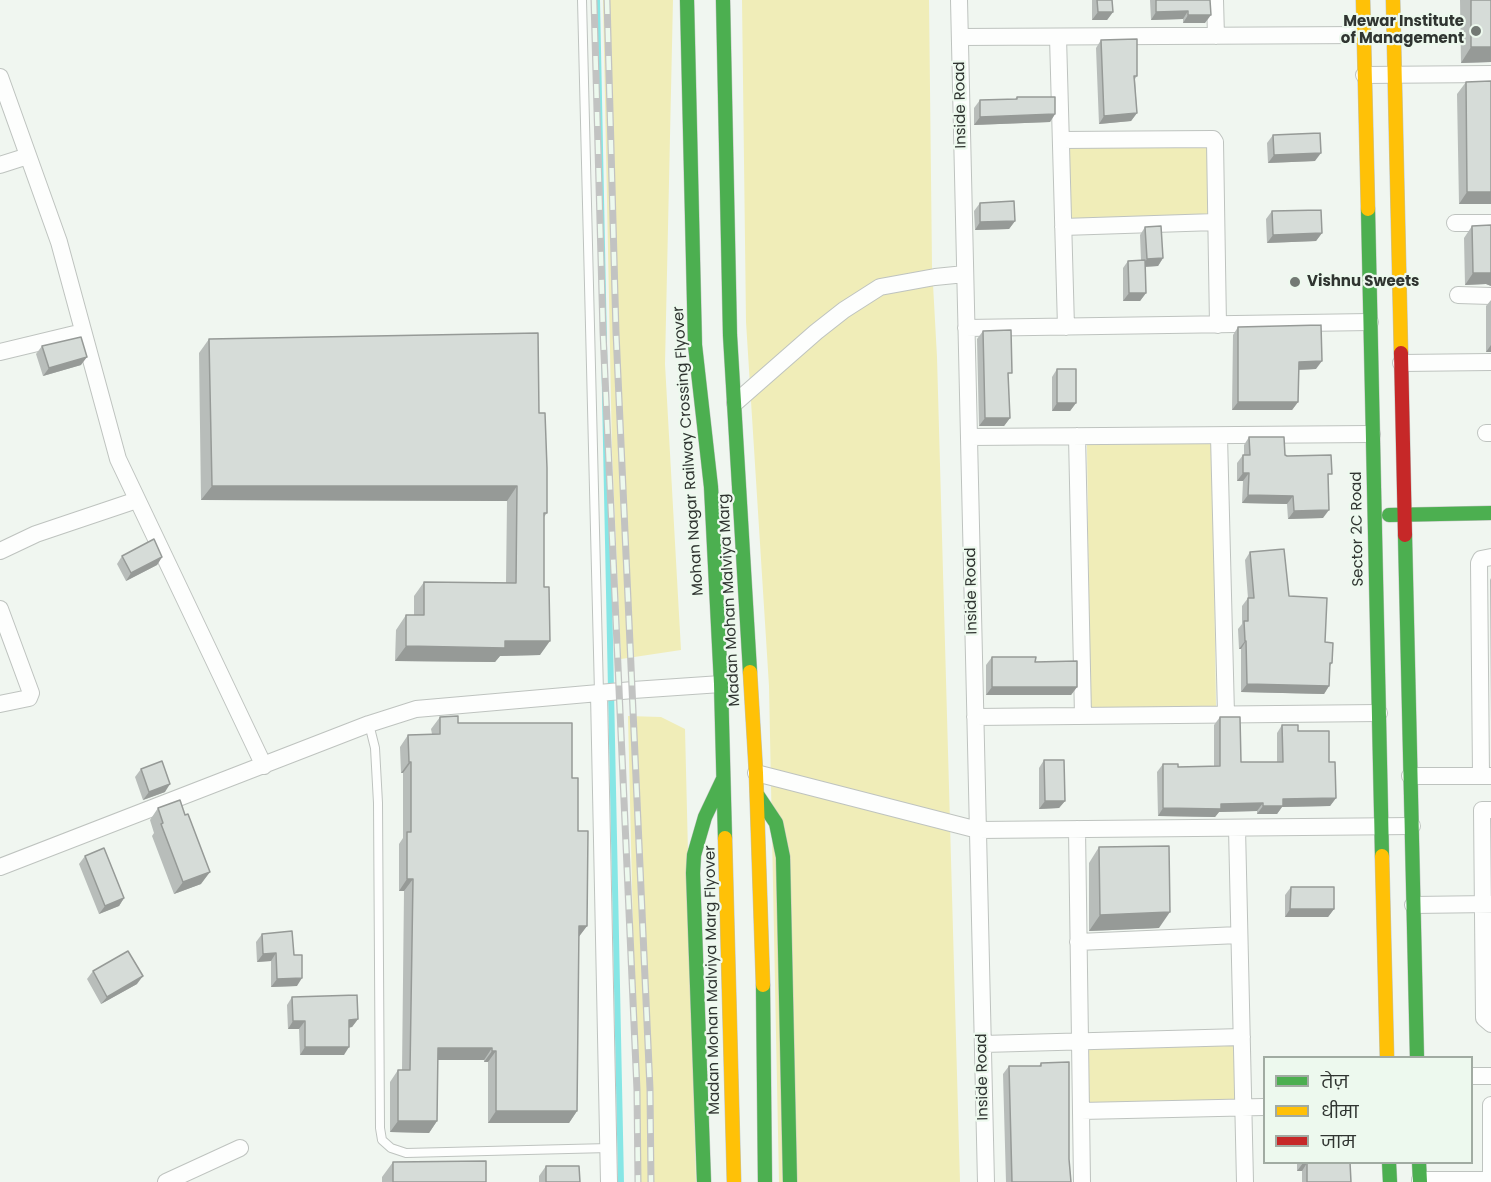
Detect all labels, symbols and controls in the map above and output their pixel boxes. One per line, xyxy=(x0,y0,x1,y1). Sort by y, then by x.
place label: Mewar Institute of Management xyxy=(1341,13,1464,48)
marker: Mewar Institute of Management xyxy=(1469,24,1483,38)
street label: Inside Road xyxy=(951,61,971,149)
place label: Vishnu Sweets xyxy=(1307,273,1419,291)
marker: Vishnu Sweets xyxy=(1288,275,1302,289)
street label: Mohan Nagar Railway Crossing Flyover xyxy=(670,306,708,596)
street label: Sector 2C Road xyxy=(1348,471,1368,587)
street label: Madan Mohan Malviya Marg xyxy=(715,493,745,707)
street label: Inside Road xyxy=(962,547,982,635)
street label: Madan Mohan Malviya Marg Flyover xyxy=(702,845,724,1115)
street label: Inside Road xyxy=(973,1033,993,1121)
legend xyxy=(1263,1056,1473,1164)
text: तेज़ xyxy=(1321,1069,1349,1094)
text: धीमा xyxy=(1321,1099,1359,1124)
text: जाम xyxy=(1321,1129,1356,1154)

